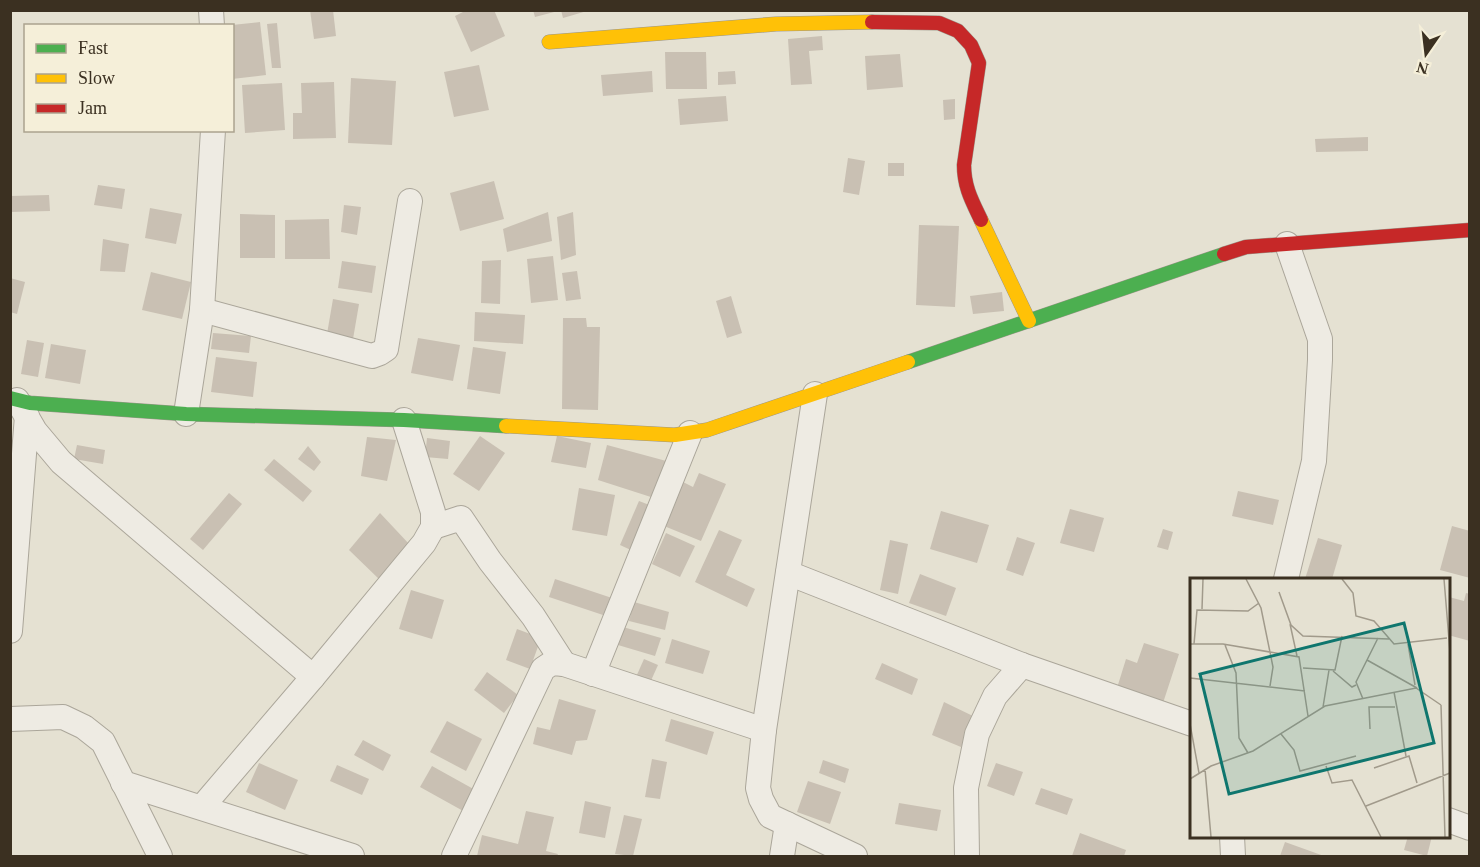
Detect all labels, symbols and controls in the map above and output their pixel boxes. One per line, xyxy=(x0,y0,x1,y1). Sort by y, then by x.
legend xyxy=(24,24,234,132)
north arrow xyxy=(1396,24,1456,84)
text: Fast xyxy=(78,38,108,58)
text: N xyxy=(1414,58,1430,78)
text: Slow xyxy=(78,68,115,88)
text: Jam xyxy=(78,98,107,118)
inset map xyxy=(1190,578,1450,837)

